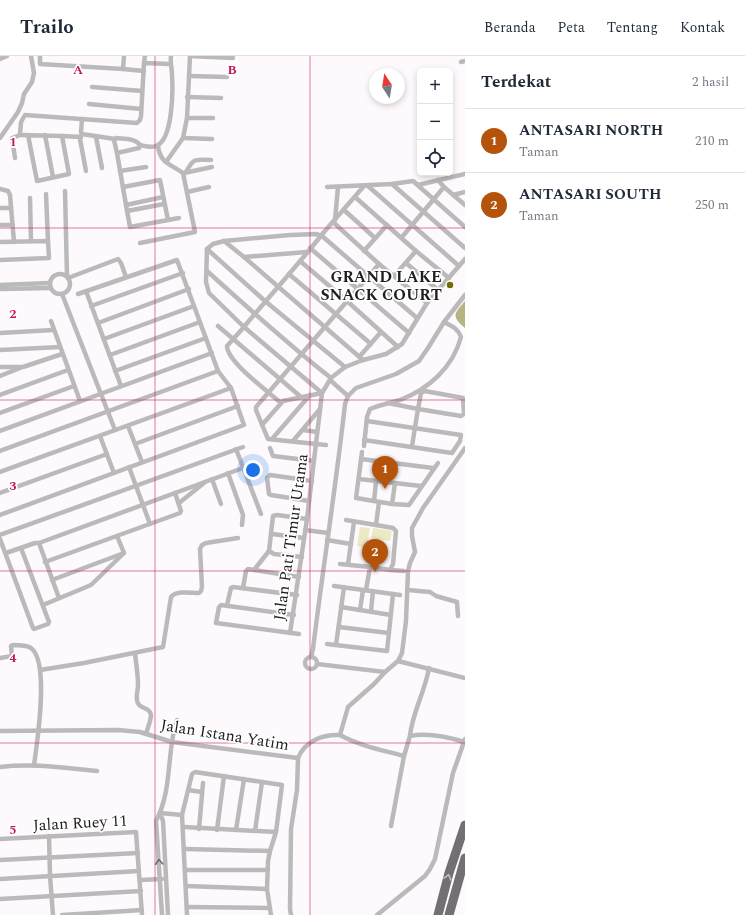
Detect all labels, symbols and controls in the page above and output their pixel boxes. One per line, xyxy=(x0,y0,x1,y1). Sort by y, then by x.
text: Trailo xyxy=(20,13,74,42)
text: Beranda xyxy=(484,17,536,38)
text: Peta xyxy=(558,17,585,38)
text: Tentang xyxy=(607,17,658,38)
text: Kontak xyxy=(680,17,725,38)
text: A xyxy=(73,60,83,80)
text: B xyxy=(227,60,237,80)
north arrow xyxy=(369,68,405,104)
map controls xyxy=(417,68,453,176)
button: + xyxy=(417,68,453,104)
text: Terdekat xyxy=(481,69,551,95)
text: 2 hasil xyxy=(692,72,729,92)
button: − xyxy=(417,104,453,140)
text: ANTASARI NORTH xyxy=(519,119,663,142)
text: 1 xyxy=(490,131,498,151)
text: 210 m xyxy=(695,131,729,151)
text: 1 xyxy=(9,132,17,152)
button: locate xyxy=(417,140,453,176)
text: Taman xyxy=(519,142,559,162)
text: ANTASARI SOUTH xyxy=(519,183,662,206)
text: 2 xyxy=(490,195,498,215)
text: 250 m xyxy=(695,195,729,215)
text: Taman xyxy=(519,206,559,226)
place label: GRAND LAKE SNACK COURT xyxy=(320,265,442,307)
marker: GRAND LAKE SNACK COURT xyxy=(445,280,455,290)
text: 2 xyxy=(9,304,17,324)
street label: Jalan Pati Timur Utama xyxy=(267,452,315,622)
pin: 1 xyxy=(372,456,398,489)
your location xyxy=(243,460,263,480)
text: 3 xyxy=(9,476,17,496)
pin: 2 xyxy=(362,539,388,572)
text: 4 xyxy=(9,648,17,668)
street label: Jalan Istana Yatim xyxy=(159,713,291,757)
street label: Jalan Ruey 11 xyxy=(32,809,128,837)
text: 5 xyxy=(9,820,17,840)
one-way arrow xyxy=(154,859,163,865)
one-way arrow xyxy=(443,874,452,881)

